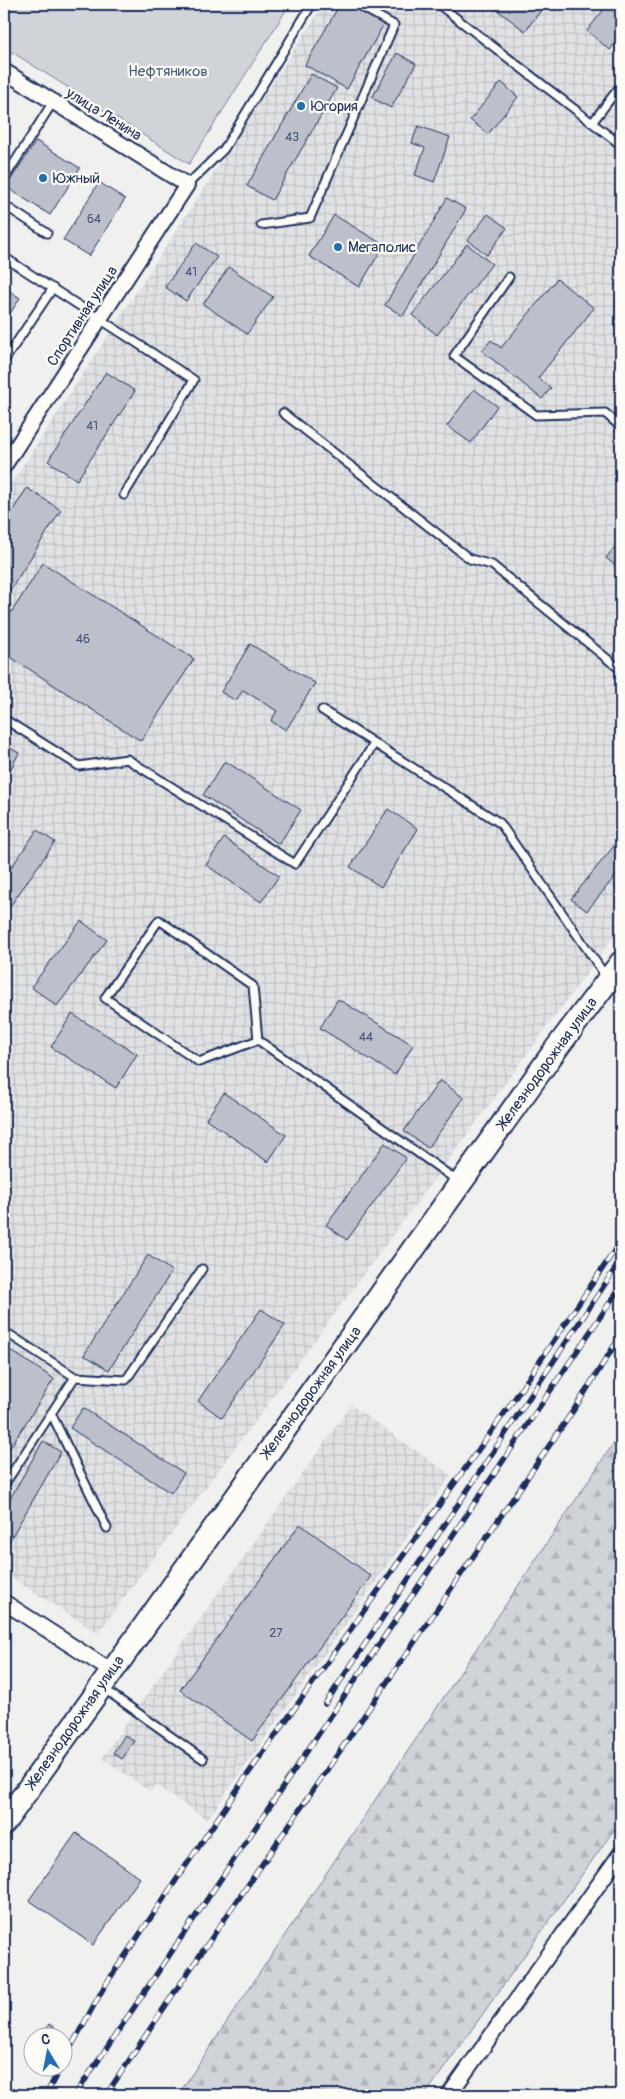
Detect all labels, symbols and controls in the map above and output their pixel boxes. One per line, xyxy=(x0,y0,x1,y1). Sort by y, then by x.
park label: Нефтяников xyxy=(128,62,208,81)
street label: улица Ленина xyxy=(62,83,145,145)
place label: Югория xyxy=(311,97,358,116)
marker: Югория xyxy=(295,100,307,112)
house number: 43 xyxy=(285,130,299,145)
place label: Южный xyxy=(53,169,100,188)
marker: Южный xyxy=(37,172,49,184)
house number: 64 xyxy=(87,212,101,227)
place label: Мегаполис xyxy=(348,238,417,257)
marker: Мегаполис xyxy=(332,241,344,253)
street label: Спортивная улица xyxy=(43,263,122,370)
house number: 41 xyxy=(185,265,197,280)
house number: 41 xyxy=(86,419,98,434)
house number: 46 xyxy=(76,632,90,647)
street label: Железнодорожная улица xyxy=(492,994,602,1135)
house number: 44 xyxy=(359,1030,373,1045)
street label: Железнодорожная улица xyxy=(256,1323,366,1464)
house number: 27 xyxy=(269,1626,283,1641)
street label: Железнодорожная улица xyxy=(21,1652,129,1794)
north arrow xyxy=(22,2026,72,2076)
text: С xyxy=(40,2031,52,2049)

